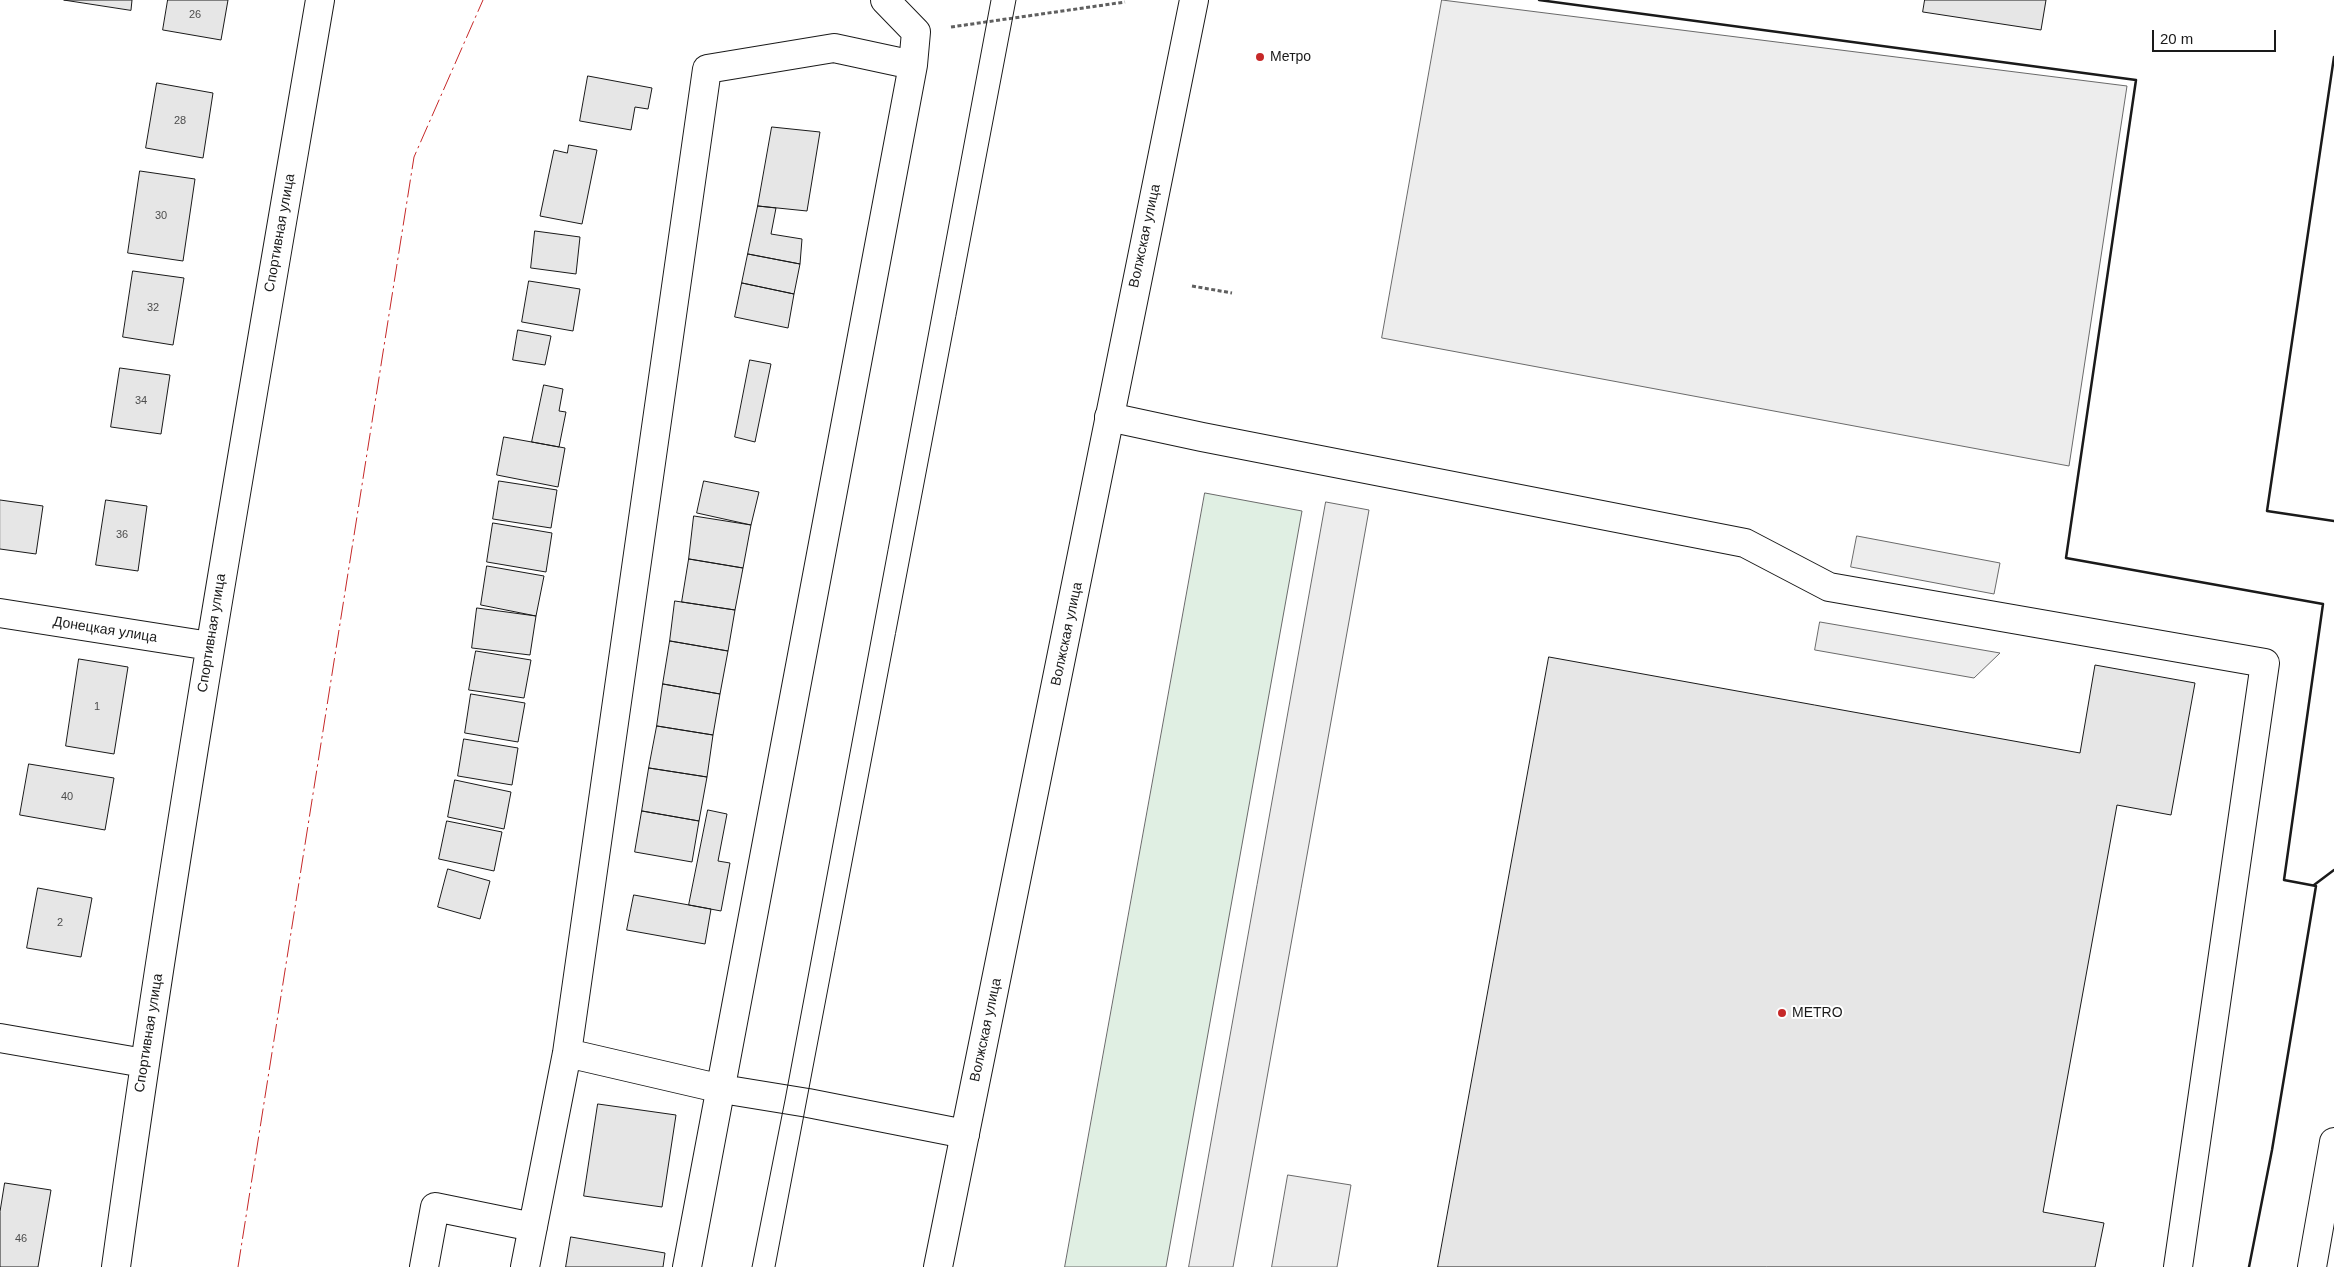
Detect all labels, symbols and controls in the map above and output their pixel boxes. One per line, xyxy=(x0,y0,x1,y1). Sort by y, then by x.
house number: 26 xyxy=(189,8,201,22)
scale bar xyxy=(2154,20,2278,52)
text: 20 m xyxy=(2160,30,2193,47)
place label: Метро xyxy=(1270,49,1311,65)
marker: Метро xyxy=(1254,51,1266,63)
house number: 28 xyxy=(174,114,186,128)
street label: Спортивная улица xyxy=(261,172,299,294)
street label: Волжская улица xyxy=(1126,183,1164,289)
house number: 30 xyxy=(155,209,167,223)
house number: 32 xyxy=(147,301,159,315)
house number: 34 xyxy=(135,394,147,408)
house number: 36 xyxy=(116,528,128,542)
street label: Спортивная улица xyxy=(194,572,230,694)
street label: Волжская улица xyxy=(1048,581,1086,687)
street label: Донецкая улица xyxy=(52,613,158,647)
house number: 1 xyxy=(94,700,100,714)
house number: 40 xyxy=(61,790,73,804)
house number: 2 xyxy=(57,916,63,930)
street label: Спортивная улица xyxy=(131,972,167,1094)
street label: Волжская улица xyxy=(967,977,1005,1083)
place label: METRO xyxy=(1792,1005,1843,1021)
marker: METRO xyxy=(1776,1007,1788,1019)
house number: 46 xyxy=(15,1232,27,1246)

